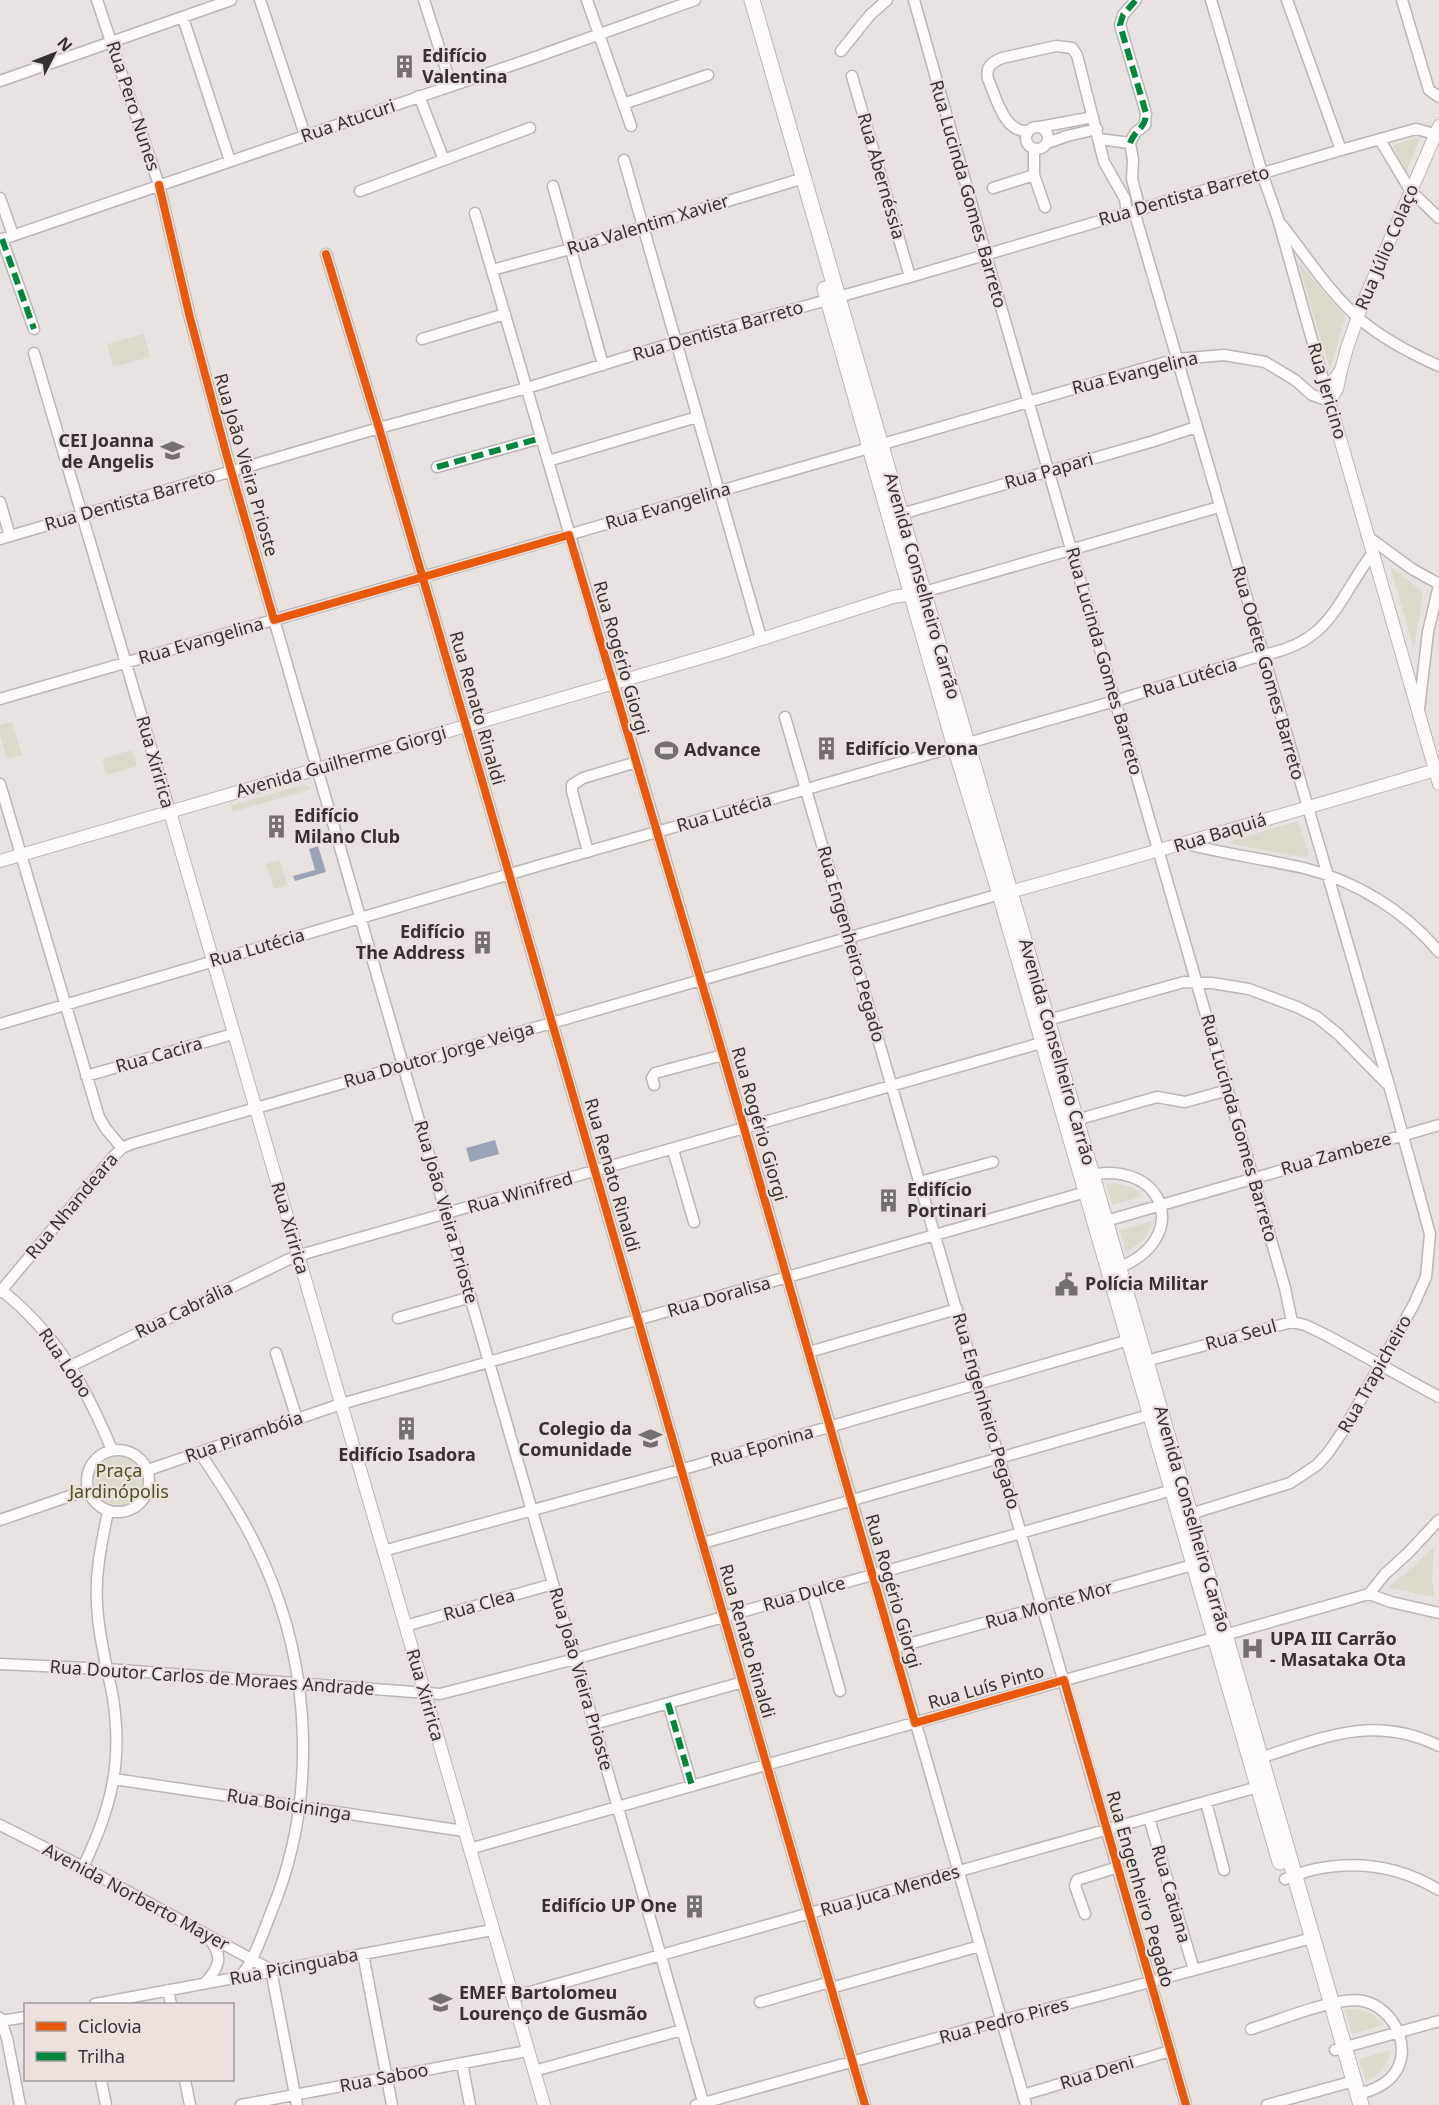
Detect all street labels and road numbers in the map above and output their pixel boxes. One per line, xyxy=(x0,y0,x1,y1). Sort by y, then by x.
street label: Rua Pero Nunes xyxy=(102,38,166,174)
street label: Rua Lucinda Gomes Barreto xyxy=(925,77,1013,310)
street label: Rua Atucuri xyxy=(297,93,398,147)
street label: Rua Abernéssia xyxy=(852,110,911,242)
street label: Rua Dentista Barreto xyxy=(1096,159,1272,231)
street label: Rua Júlio Colaço xyxy=(1349,180,1423,313)
street label: Rua Valentim Xavier xyxy=(564,188,732,260)
street label: Rua Dentista Barreto xyxy=(630,294,806,366)
street label: Rua Jericino xyxy=(1303,340,1353,442)
street label: Rua Evangelina xyxy=(1069,345,1200,399)
street label: Rua João Vieira Prioste xyxy=(209,370,285,559)
street label: Rua Papari xyxy=(1002,446,1096,494)
street label: Rua Dentista Barreto xyxy=(42,464,218,536)
street label: Avenida Conselheiro Carrão xyxy=(879,470,967,702)
street label: Rua Evangelina xyxy=(602,476,733,534)
street label: Rua Lucinda Gomes Barreto xyxy=(1061,544,1149,777)
street label: Rua Odete Gomes Barreto xyxy=(1227,563,1311,783)
street label: Rua Rogério Giorgi xyxy=(588,578,656,738)
street label: Rua Evangelina xyxy=(135,611,266,669)
street label: Rua Renato Rinaldi xyxy=(444,628,511,788)
street label: Rua Lutécia xyxy=(1139,651,1240,703)
street label: Rua Xiririca xyxy=(131,713,181,811)
street label: Avenida Guilherme Giorgi xyxy=(233,719,449,803)
street label: Rua Lutécia xyxy=(673,787,774,837)
street label: Rua Baquiá xyxy=(1170,807,1269,858)
street label: Rua Engenheiro Pegado xyxy=(812,843,892,1045)
street label: Rua Lutécia xyxy=(206,922,307,972)
street label: Avenida Conselheiro Carrão xyxy=(1014,936,1102,1168)
street label: Rua Lucinda Gomes Barreto xyxy=(1196,1011,1284,1244)
street label: Rua Doutor Jorge Veiga xyxy=(341,1015,537,1093)
street label: Rua Cacira xyxy=(113,1030,205,1078)
street label: Rua Rogério Giorgi xyxy=(726,1044,794,1204)
street label: Rua Renato Rinaldi xyxy=(579,1095,646,1255)
street label: Rua João Vieira Prioste xyxy=(409,1117,485,1306)
street label: Rua Zambeze xyxy=(1278,1126,1394,1180)
street label: Rua Nhandeara xyxy=(20,1147,123,1263)
street label: Rua Winifred xyxy=(464,1166,575,1219)
street label: Rua Xiririca xyxy=(266,1179,316,1277)
street label: Rua Doralisa xyxy=(664,1270,773,1322)
street label: Rua Cabrália xyxy=(131,1275,237,1343)
street label: Rua Engenheiro Pegado xyxy=(947,1310,1027,1512)
street label: Rua Trapicheiro xyxy=(1332,1310,1417,1437)
street label: Rua Seul xyxy=(1202,1313,1279,1355)
street label: Rua Lobo xyxy=(34,1323,98,1402)
street label: Avenida Conselheiro Carrão xyxy=(1149,1403,1237,1635)
street label: Rua Pirambóia xyxy=(181,1405,306,1467)
street label: Rua Eponina xyxy=(707,1419,816,1471)
street label: Rua Rogério Giorgi xyxy=(860,1511,928,1671)
street label: Rua Renato Rinaldi xyxy=(714,1561,781,1721)
street label: Rua Dulce xyxy=(760,1570,848,1616)
street label: Rua Monte Mor xyxy=(982,1574,1116,1634)
street label: Rua Clea xyxy=(440,1582,517,1626)
street label: Rua João Vieira Prioste xyxy=(544,1584,620,1773)
street label: Rua Xiririca xyxy=(401,1646,451,1744)
street label: Rua Doutor Carlos de Moraes Andrade xyxy=(49,1654,375,1700)
street label: Rua Luís Pinto xyxy=(925,1658,1047,1714)
street label: Rua Boicininga xyxy=(225,1782,353,1826)
street label: Rua Engenheiro Pegado xyxy=(1101,1788,1181,1990)
street label: Avenida Norberto Mayer xyxy=(39,1837,235,1956)
street label: Rua Catiana xyxy=(1146,1842,1197,1946)
street label: Rua Juca Mendes xyxy=(817,1859,962,1921)
street label: Rua Picinguaba xyxy=(227,1942,360,1990)
street label: Rua Pedro Pires xyxy=(936,1991,1071,2049)
street label: Rua Deni xyxy=(1057,2049,1137,2095)
street label: Rua Saboo xyxy=(337,2057,430,2097)

